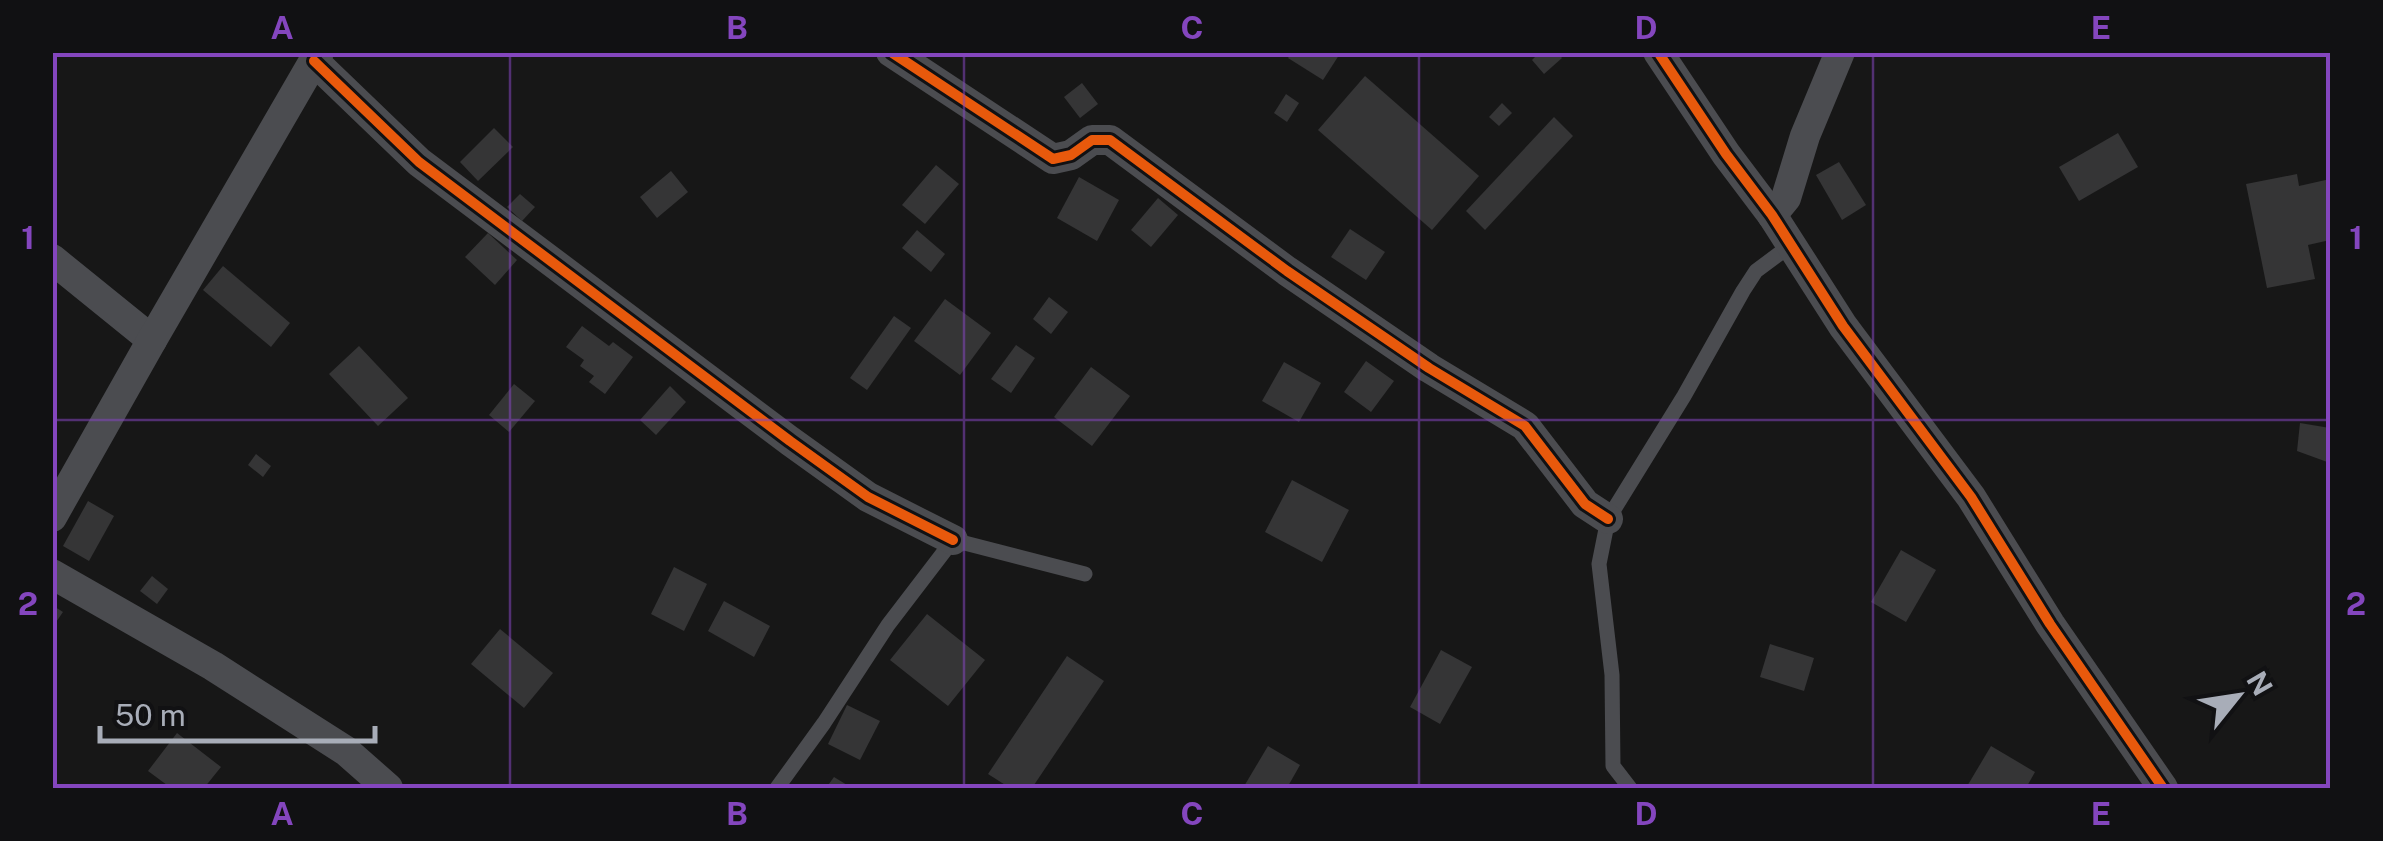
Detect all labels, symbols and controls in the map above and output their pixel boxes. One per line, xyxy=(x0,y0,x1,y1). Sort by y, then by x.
text: A xyxy=(270,9,294,46)
text: B xyxy=(726,9,748,46)
text: C xyxy=(1181,9,1203,46)
text: D xyxy=(1634,9,1658,46)
text: E xyxy=(2091,9,2111,46)
text: 1 xyxy=(21,219,35,256)
text: 1 xyxy=(2349,219,2363,256)
text: 2 xyxy=(18,585,38,622)
text: 2 xyxy=(2346,585,2366,622)
north arrow xyxy=(2188,646,2288,746)
text: N xyxy=(2240,666,2280,701)
scale bar xyxy=(100,681,375,743)
text: 50 m xyxy=(115,697,186,733)
text: A xyxy=(270,795,294,832)
text: B xyxy=(726,795,748,832)
text: C xyxy=(1181,795,1203,832)
text: D xyxy=(1634,795,1658,832)
text: E xyxy=(2091,795,2111,832)

